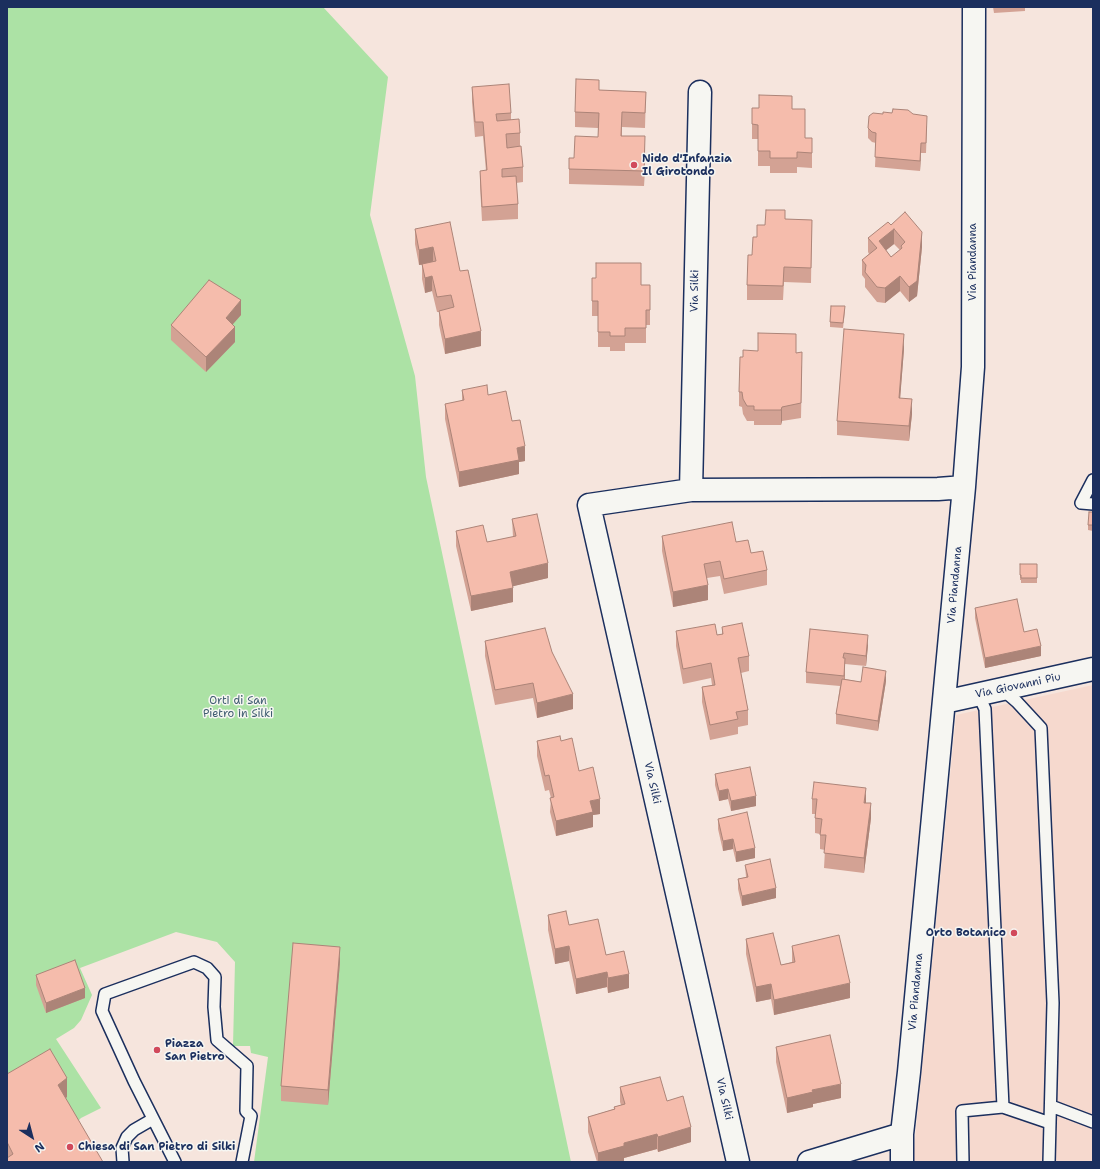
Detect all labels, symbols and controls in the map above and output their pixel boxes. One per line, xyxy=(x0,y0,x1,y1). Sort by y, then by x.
place label: Nido d'Infanzia Il Girotondo xyxy=(642,152,732,178)
marker: Nido d'Infanzia Il Girotondo xyxy=(629,160,639,170)
street label: Via Piandanna xyxy=(966,223,980,301)
street label: Via Silki xyxy=(688,270,702,312)
street label: Via Piandanna xyxy=(945,546,965,624)
street label: Via Giovanni Piu xyxy=(974,670,1062,702)
park label: Orti di San Pietro in Silki xyxy=(203,694,273,720)
street label: Via Silki xyxy=(641,761,663,805)
place label: Orto Botanico xyxy=(926,926,1006,940)
marker: Orto Botanico xyxy=(1009,928,1019,938)
street label: Via Piandanna xyxy=(906,953,926,1031)
place label: Piazza San Pietro xyxy=(165,1037,225,1063)
marker: Piazza San Pietro xyxy=(152,1045,162,1055)
street label: Via Silki xyxy=(713,1077,735,1121)
north arrow xyxy=(12,1117,52,1157)
text: N xyxy=(31,1138,47,1156)
place label: Chiesa di San Pietro di Silki xyxy=(78,1140,235,1154)
marker: Chiesa di San Pietro di Silki xyxy=(65,1142,75,1152)

